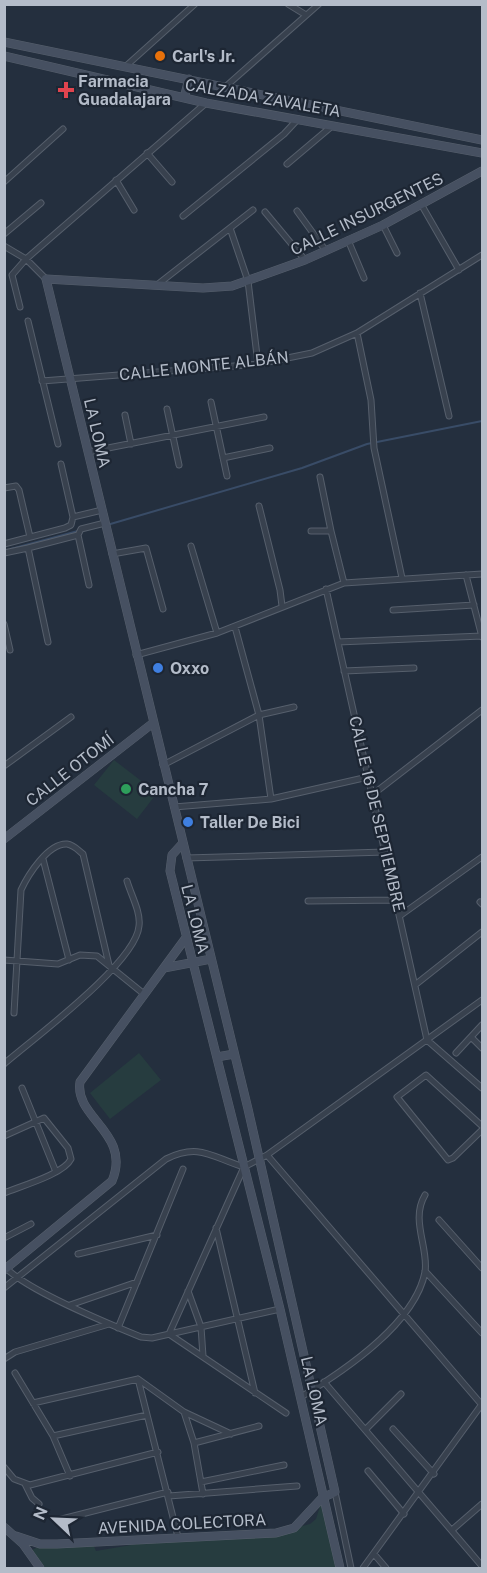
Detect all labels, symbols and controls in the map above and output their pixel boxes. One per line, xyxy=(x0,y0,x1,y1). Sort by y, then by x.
place label: Carl's Jr. xyxy=(172,47,235,66)
marker: Carl's Jr. xyxy=(153,49,167,63)
place label: Farmacia Guadalajara xyxy=(78,72,171,109)
street label: CALZADA ZAVALETA xyxy=(184,75,342,121)
marker: Farmacia Guadalajara xyxy=(59,83,73,97)
street label: CALLE INSURGENTES xyxy=(287,169,447,259)
street label: CALLE MONTE ALBÁN xyxy=(118,347,290,384)
street label: LA LOMA xyxy=(80,396,114,470)
place label: Oxxo xyxy=(170,659,209,678)
marker: Oxxo xyxy=(151,661,165,675)
street label: CALLE 16 DE SEPTIEMBRE xyxy=(345,714,409,914)
street label: CALLE OTOMÍ xyxy=(22,729,118,810)
place label: Cancha 7 xyxy=(138,780,209,799)
marker: Cancha 7 xyxy=(119,782,133,796)
place label: Taller De Bici xyxy=(200,813,300,832)
marker: Taller De Bici xyxy=(181,815,195,829)
street label: LA LOMA xyxy=(177,882,213,956)
street label: LA LOMA xyxy=(297,1354,331,1428)
north arrow xyxy=(24,1489,84,1549)
text: N xyxy=(29,1504,52,1523)
street label: AVENIDA COLECTORA xyxy=(97,1510,267,1538)

